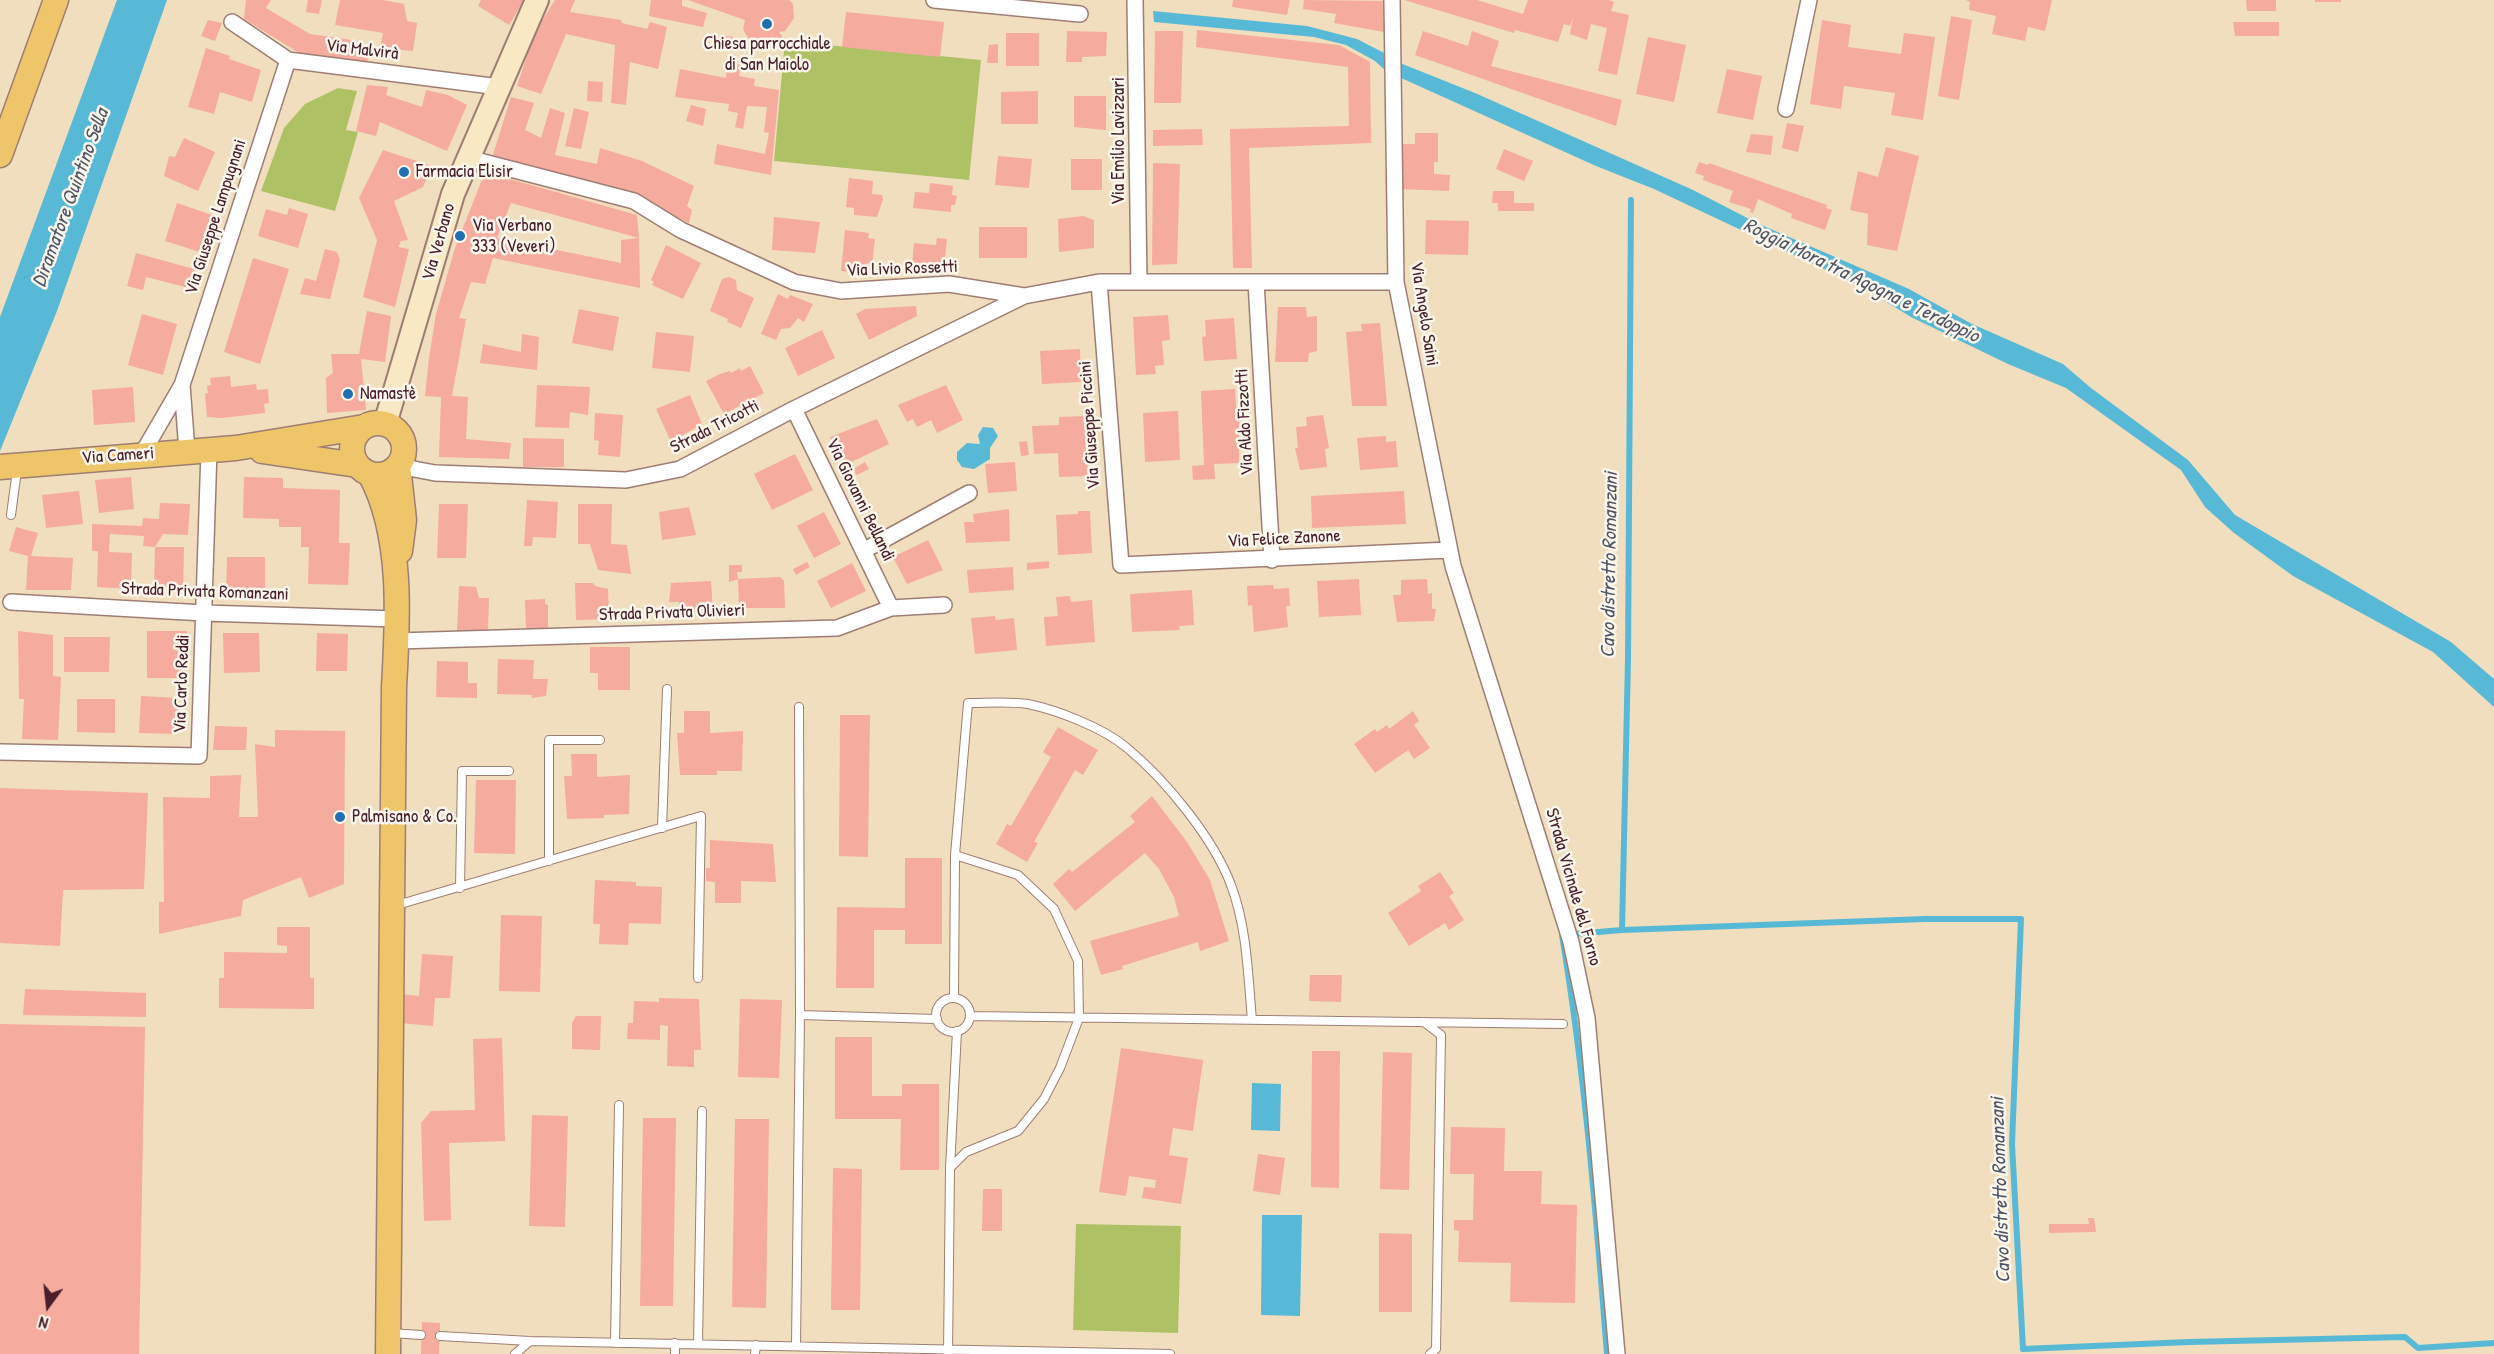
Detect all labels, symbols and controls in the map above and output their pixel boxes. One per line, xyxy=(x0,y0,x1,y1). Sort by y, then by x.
marker: Chiesa parrocchiale di San Maiolo xyxy=(760,17,774,31)
place label: Chiesa parrocchiale di San Maiolo xyxy=(703,33,831,76)
street label: Via Malvirà xyxy=(324,35,400,65)
street label: Via Emilio Lavizzari xyxy=(1108,77,1130,205)
water label: Diramatore Quintino Sella xyxy=(28,106,114,290)
street label: Via Giuseppe Lampugnani xyxy=(181,136,251,298)
place label: Farmacia Elisir xyxy=(416,161,513,183)
marker: Farmacia Elisir xyxy=(397,165,411,179)
street label: Via Verbano xyxy=(418,201,460,283)
water label: Roggia Mora tra Agogna e Terdoppio xyxy=(1739,213,1983,349)
place label: Via Verbano 333 (Veveri) xyxy=(472,215,556,258)
marker: Via Verbano 333 (Veveri) xyxy=(453,229,467,243)
street label: Via Livio Rossetti xyxy=(846,256,958,282)
street label: Via Angelo Saini xyxy=(1405,260,1443,368)
street label: Via Giuseppe Piccini xyxy=(1075,360,1105,490)
street label: Via Aldo Fizzotti xyxy=(1231,368,1259,476)
place label: Namastè xyxy=(360,383,416,405)
marker: Namastè xyxy=(341,387,355,401)
street label: Strada Tricotti xyxy=(667,395,763,459)
street label: Via Giovanni Bellandi xyxy=(821,435,899,565)
street label: Via Cameri xyxy=(81,443,155,469)
water label: Cavo distretto Romanzani xyxy=(1596,472,1624,658)
street label: Via Felice Zanone xyxy=(1227,525,1341,553)
street label: Strada Privata Romanzani xyxy=(121,578,289,606)
street label: Strada Privata Olivieri xyxy=(599,600,745,626)
street label: Via Carlo Reddi xyxy=(169,634,195,734)
place label: Palmisano & Co. xyxy=(352,806,457,828)
street label: Strada Vicinale del Forno xyxy=(1540,806,1606,968)
marker: Palmisano & Co. xyxy=(333,810,347,824)
water label: Cavo distretto Romanzani xyxy=(1986,1097,2016,1283)
north arrow xyxy=(18,1276,78,1336)
text: N xyxy=(36,1312,50,1335)

